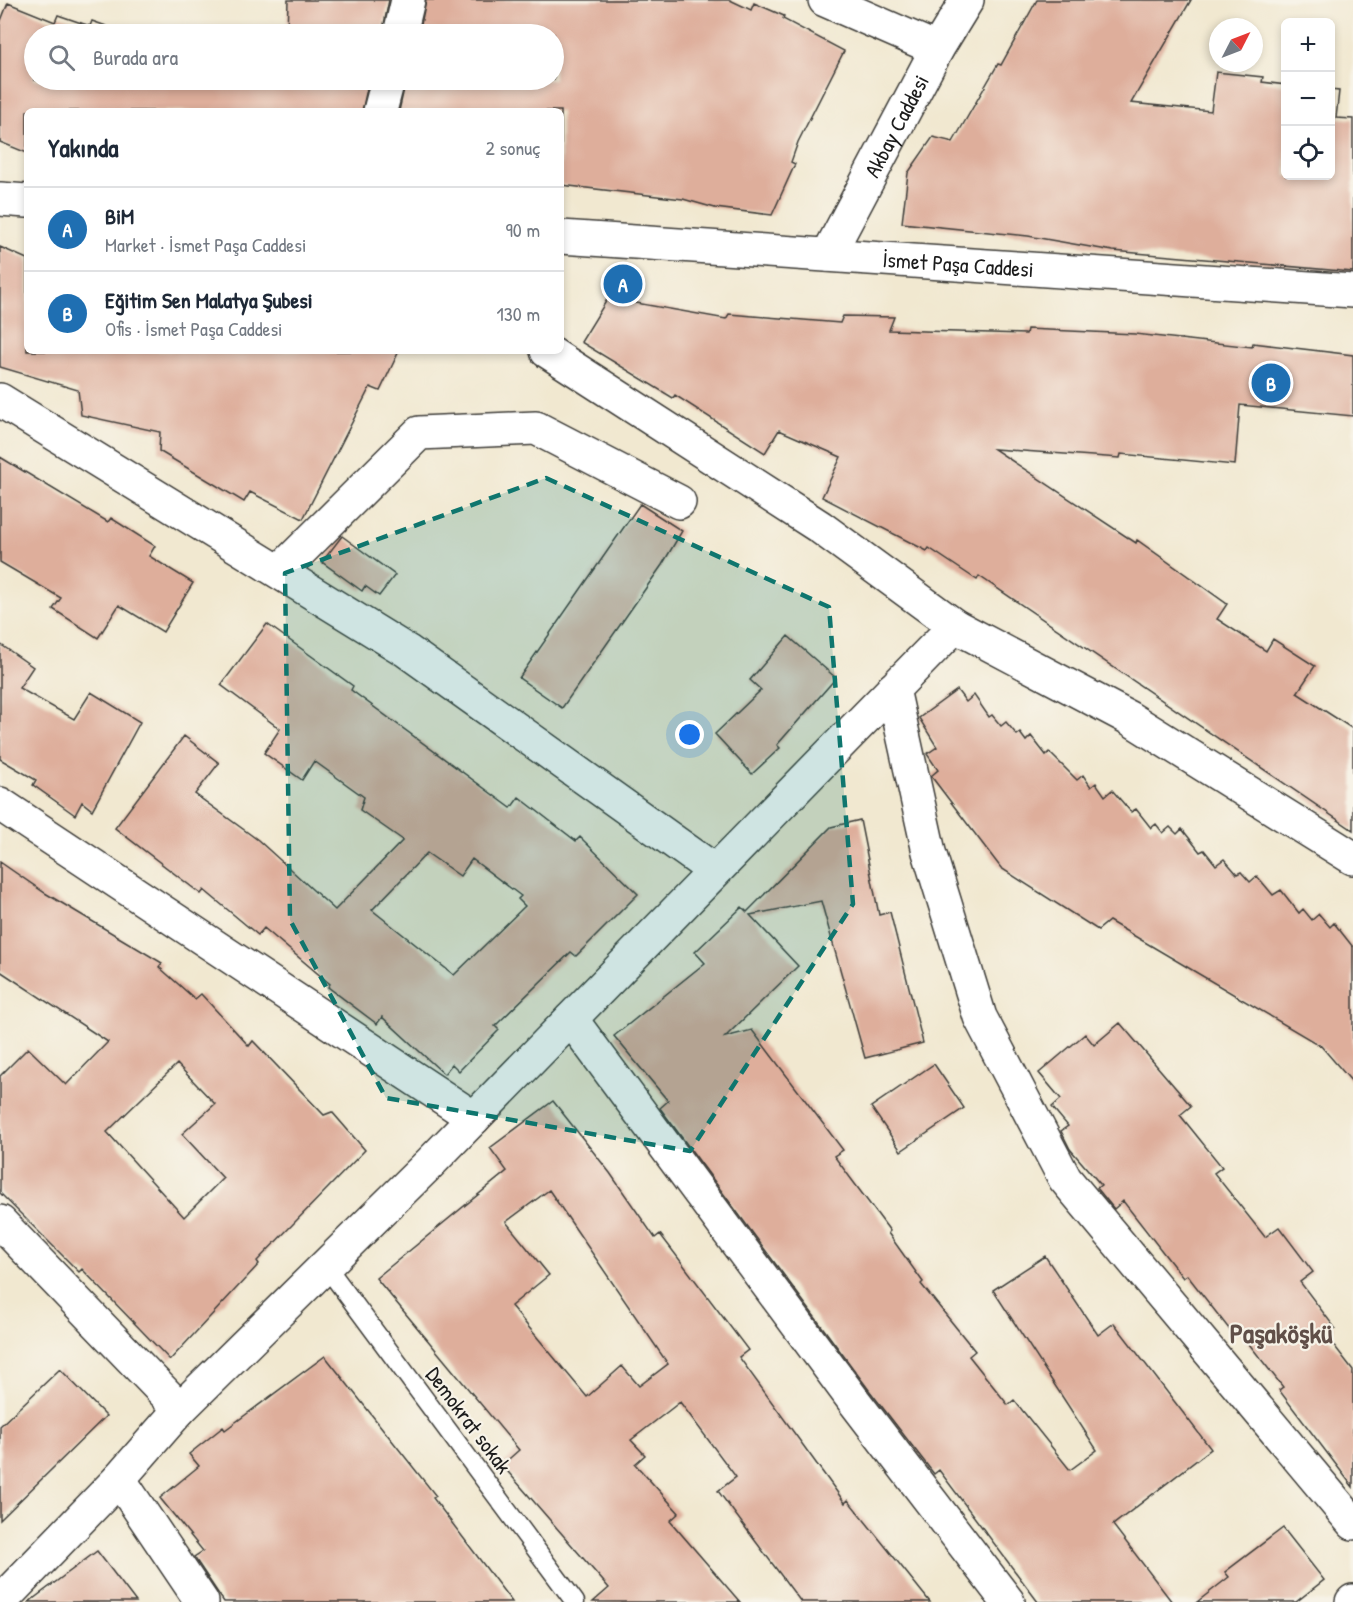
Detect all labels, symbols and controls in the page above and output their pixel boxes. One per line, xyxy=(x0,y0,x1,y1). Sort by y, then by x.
north arrow xyxy=(1209,18,1263,72)
map controls xyxy=(1281,18,1335,180)
button: + xyxy=(1281,18,1335,72)
search box xyxy=(24,24,564,90)
icon: search xyxy=(45,41,78,74)
text: Burada ara xyxy=(93,42,178,72)
street label: Akbay Caddesi xyxy=(857,69,936,182)
button: − xyxy=(1281,72,1335,126)
button: locate xyxy=(1281,126,1335,180)
text: Yakında xyxy=(48,130,118,165)
text: 2 sonuç xyxy=(485,134,540,161)
text: BiM xyxy=(105,201,134,231)
text: A xyxy=(63,216,72,243)
text: 90 m xyxy=(506,216,540,243)
text: Market · İsmet Paşa Caddesi xyxy=(105,231,306,258)
street label: İsmet Paşa Caddesi xyxy=(881,244,1035,284)
pin: A xyxy=(604,262,642,306)
text: Eğitim Sen Malatya Şubesi xyxy=(105,285,313,315)
text: B xyxy=(62,300,73,327)
text: 130 m xyxy=(497,300,540,327)
text: Ofis · İsmet Paşa Caddesi xyxy=(105,315,283,342)
pin: B xyxy=(1252,360,1290,406)
your location xyxy=(675,720,704,749)
district label: Paşaköşkü xyxy=(1230,1314,1333,1352)
street label: Demokrat sokak xyxy=(419,1361,519,1479)

